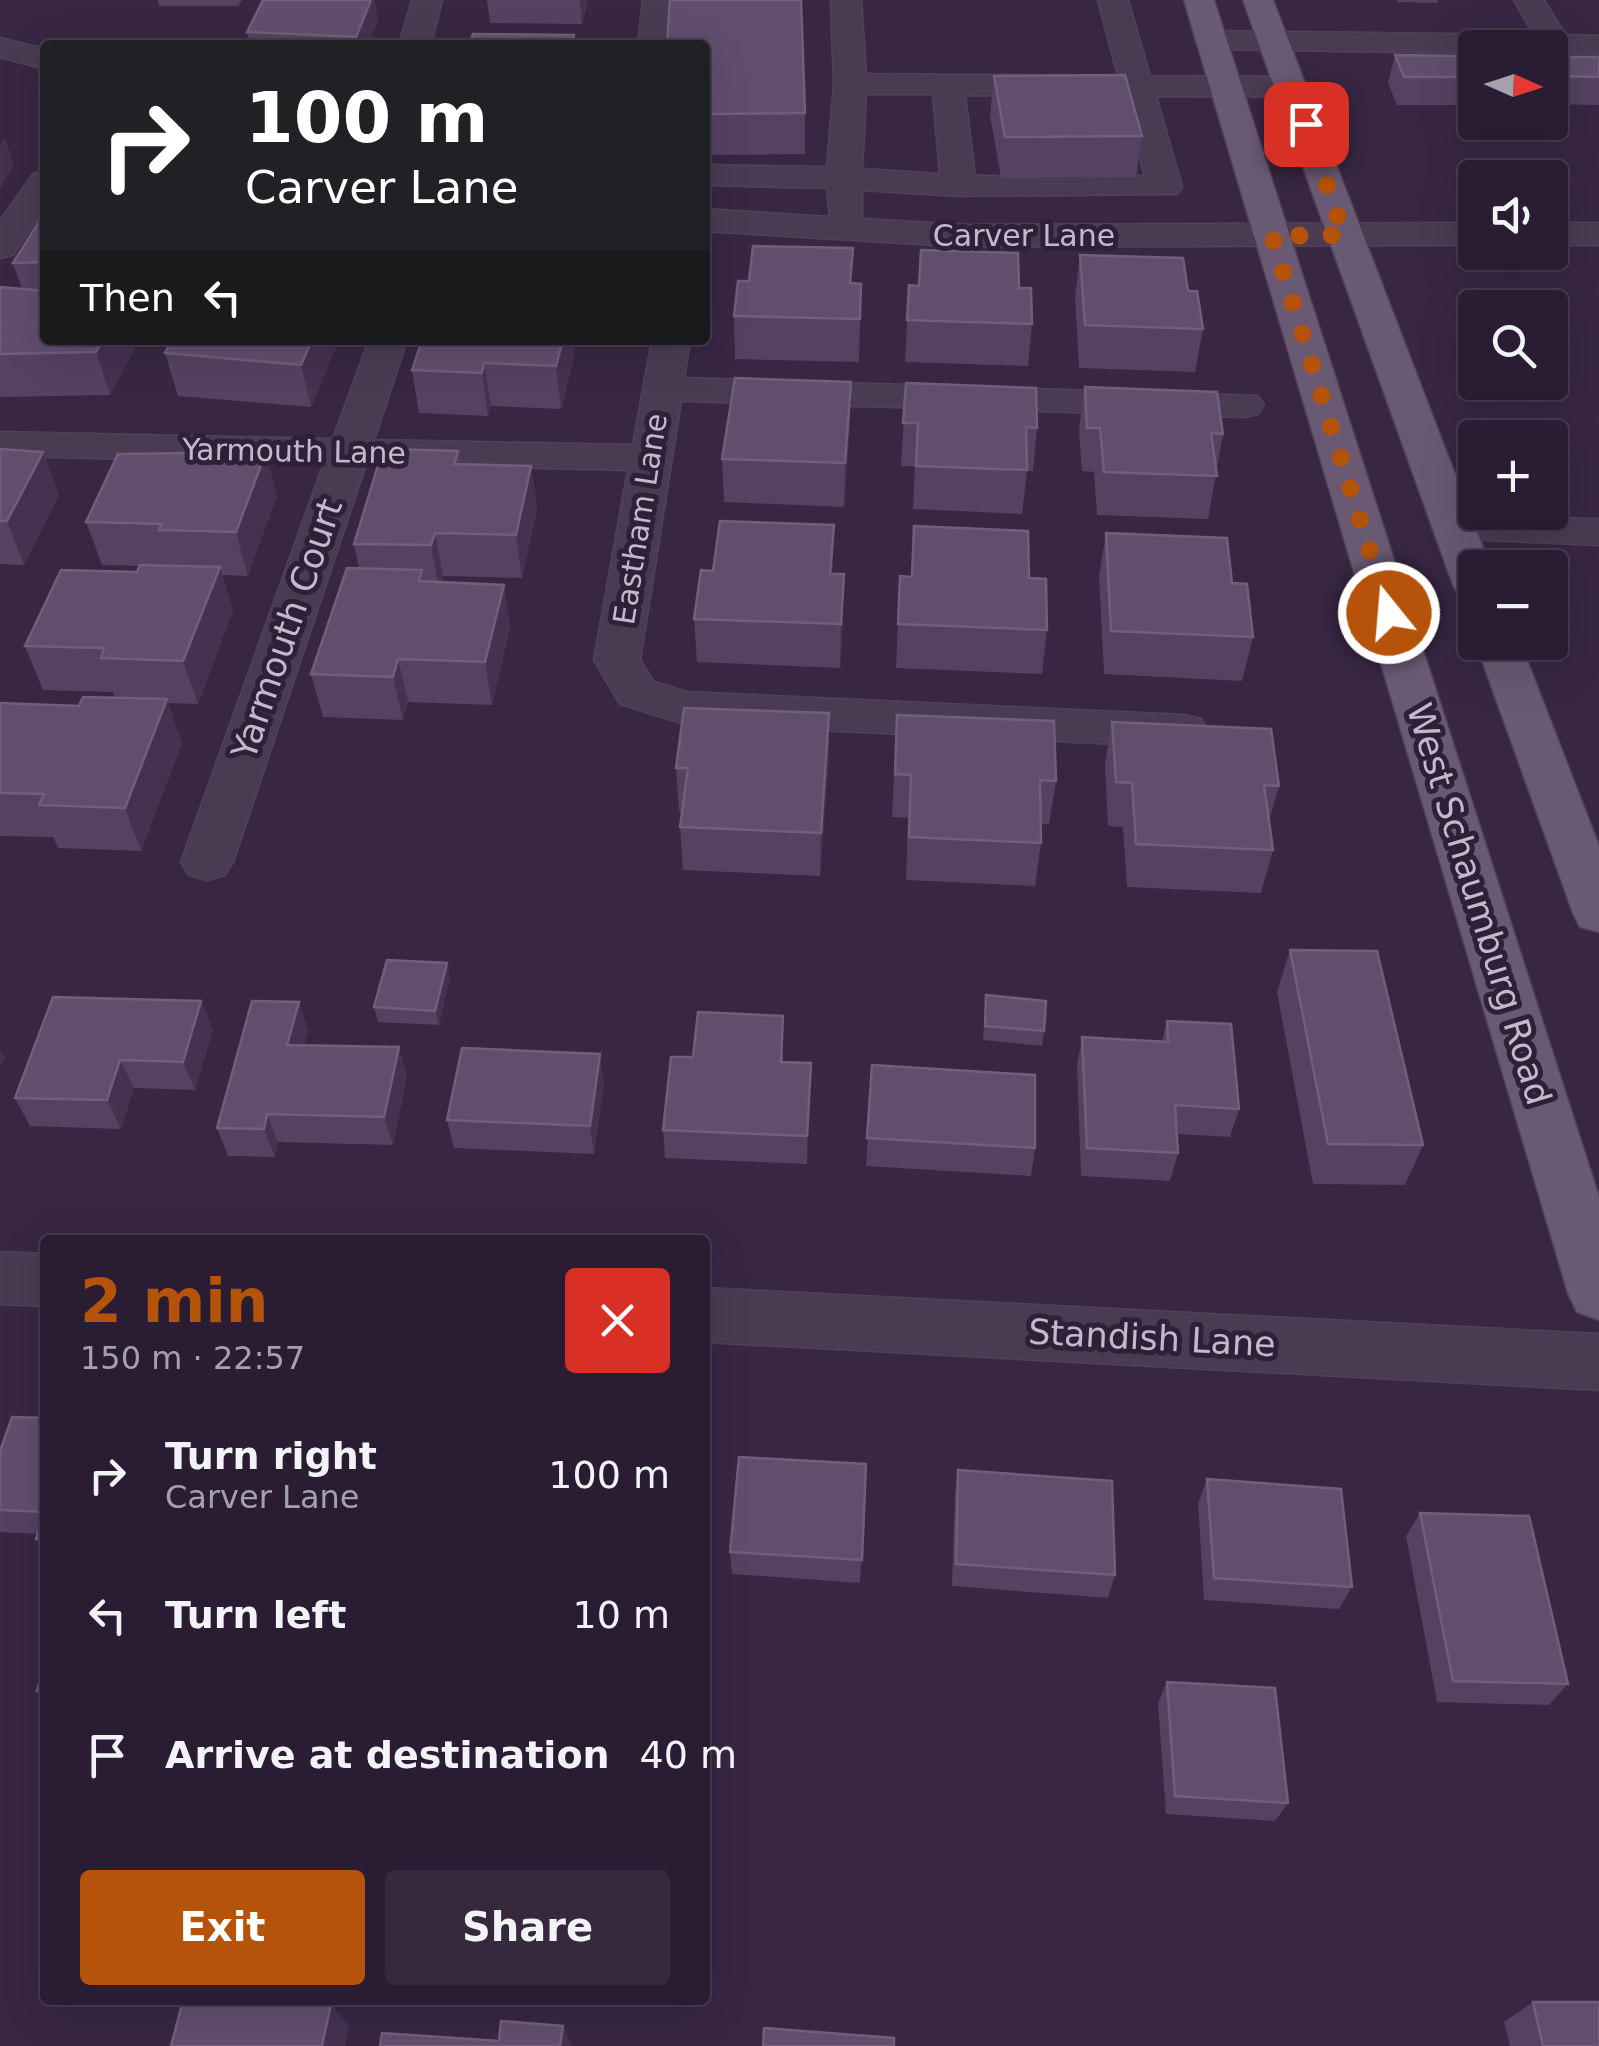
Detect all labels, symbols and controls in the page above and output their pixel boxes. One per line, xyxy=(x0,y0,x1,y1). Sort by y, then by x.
north arrow xyxy=(1458,30,1568,140)
map controls xyxy=(1458,30,1568,660)
text: 100 m xyxy=(245,77,488,159)
icon: right xyxy=(80,80,210,210)
pin xyxy=(1264,82,1349,167)
icon: arrive xyxy=(1279,97,1334,152)
button: sound xyxy=(1458,160,1568,270)
text: Carver Lane xyxy=(245,161,518,214)
street label: Carver Lane xyxy=(933,218,1115,253)
icon: left xyxy=(195,270,250,325)
text: Then xyxy=(80,276,175,320)
button: search xyxy=(1458,290,1568,400)
street label: Eastham Lane xyxy=(606,411,674,627)
button: + xyxy=(1458,420,1568,530)
street label: Yarmouth Lane xyxy=(181,432,406,470)
street label: Yarmouth Court xyxy=(223,494,350,765)
button: − xyxy=(1458,550,1568,660)
position arrow xyxy=(1337,561,1441,665)
street label: West Schaumburg Road xyxy=(1399,698,1559,1110)
text: 2 min xyxy=(80,1266,268,1336)
button: close xyxy=(565,1268,670,1373)
street label: Standish Lane xyxy=(1027,1312,1277,1364)
text: 150 m · 22:57 xyxy=(80,1339,305,1377)
text: Turn right xyxy=(165,1434,377,1478)
icon: right xyxy=(80,1448,135,1503)
text: 100 m xyxy=(548,1453,670,1497)
text: Carver Lane xyxy=(165,1478,359,1516)
icon: left xyxy=(80,1588,135,1643)
text: Turn left xyxy=(165,1593,346,1637)
text: 10 m xyxy=(573,1593,670,1637)
icon: arrive xyxy=(80,1728,135,1783)
text: Arrive at destination xyxy=(165,1733,610,1777)
text: 40 m xyxy=(640,1733,737,1777)
button: Exit xyxy=(80,1870,365,1985)
button: Share xyxy=(385,1870,670,1985)

